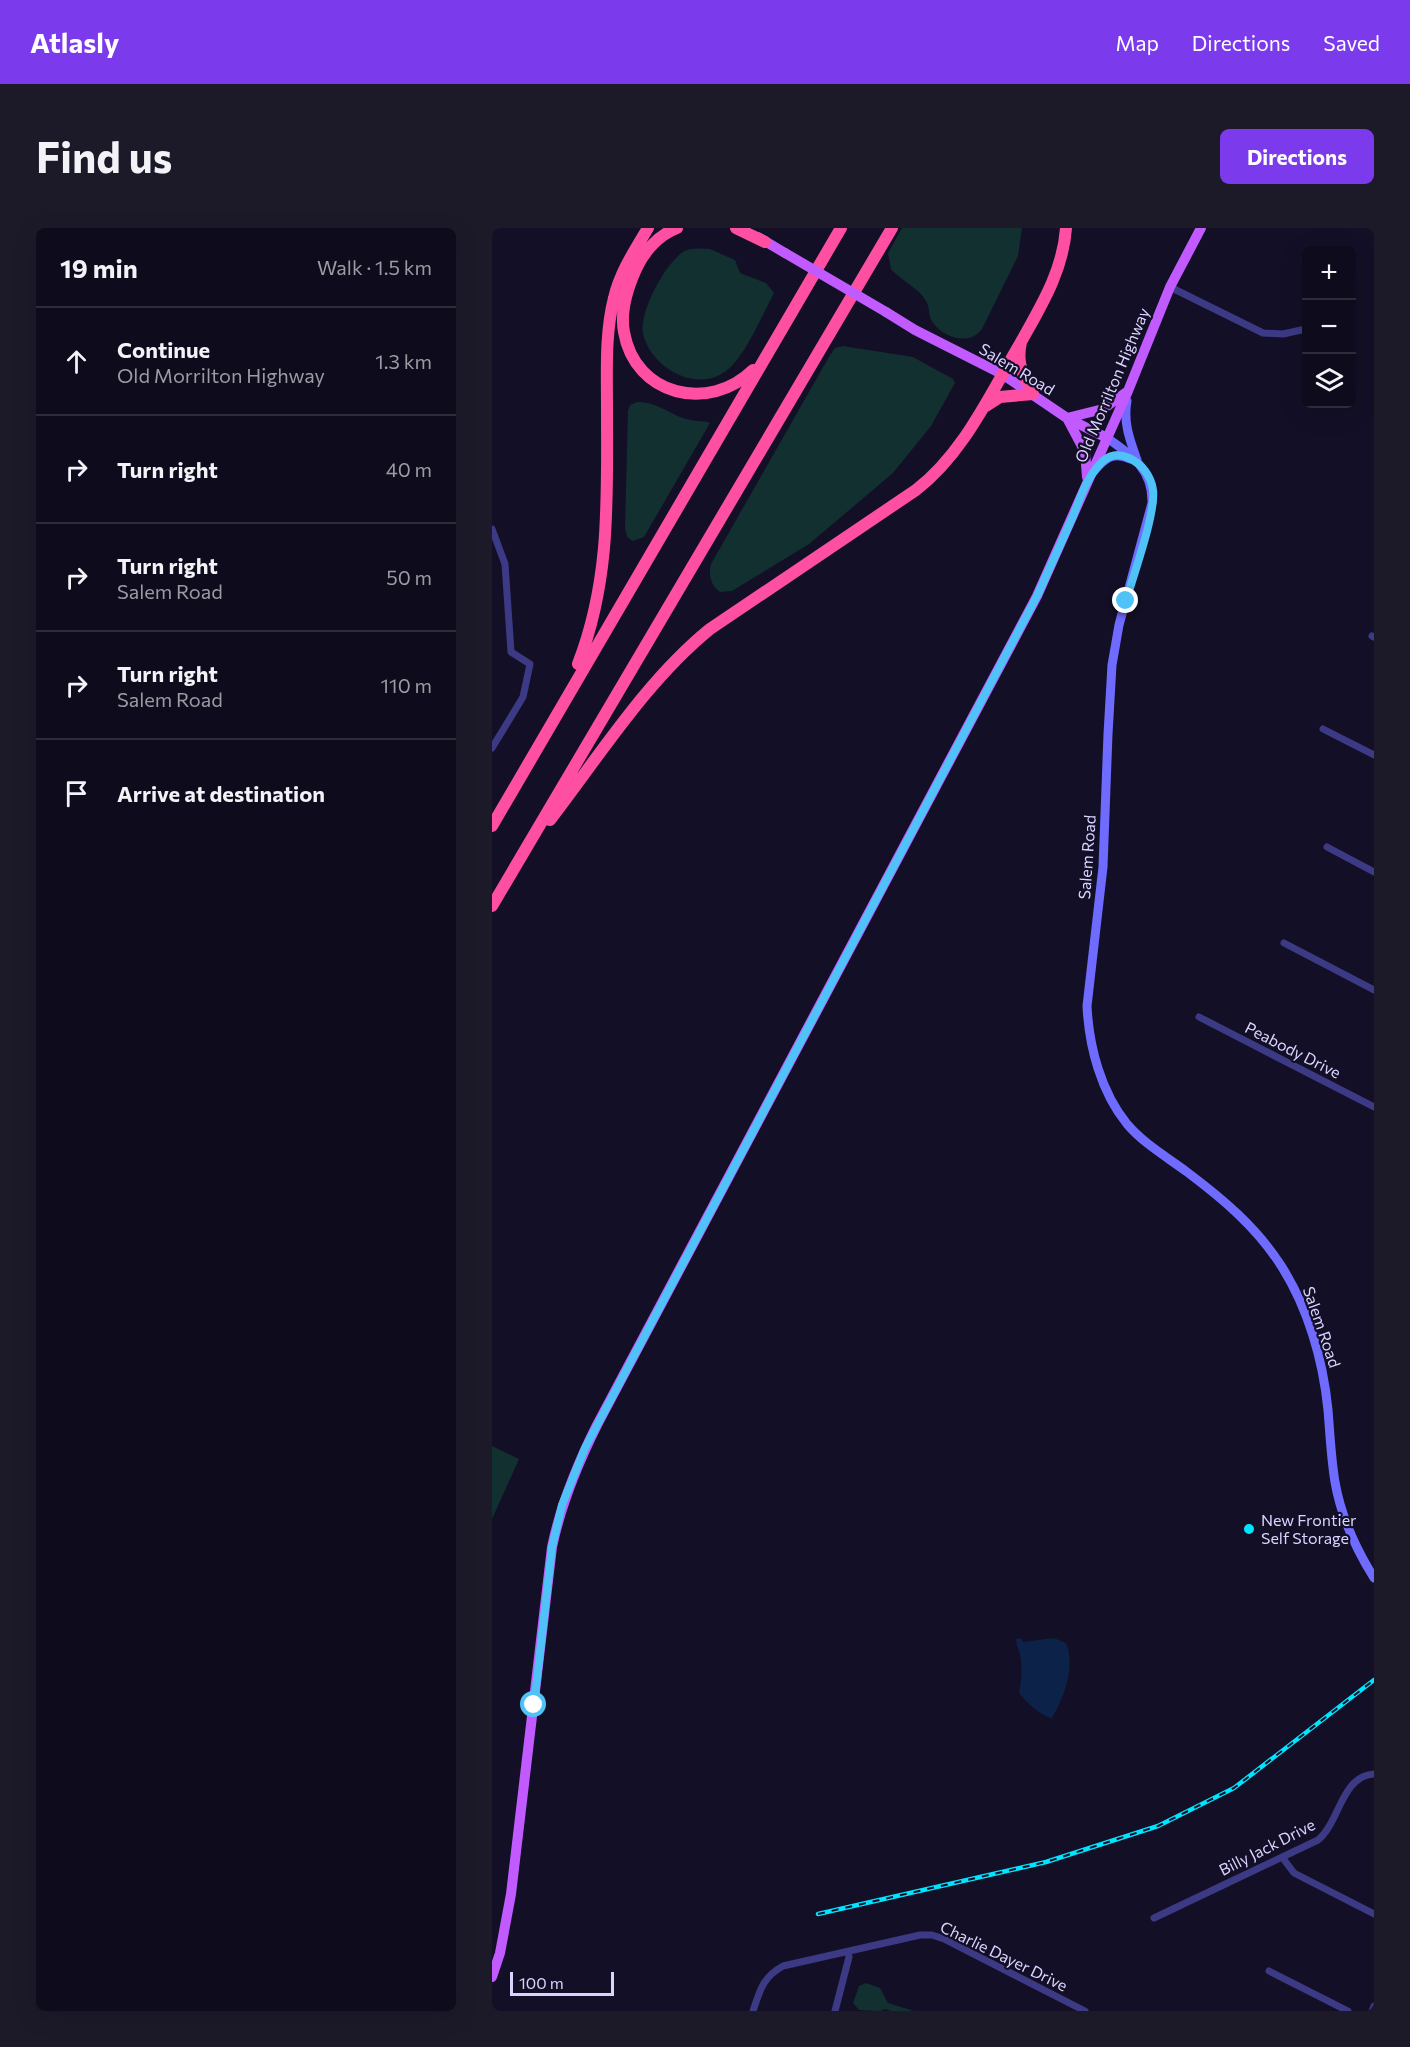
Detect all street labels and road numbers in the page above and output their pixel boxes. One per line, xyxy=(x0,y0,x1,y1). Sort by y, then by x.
street label: Old Morrilton Highway xyxy=(1070,305,1153,465)
street label: Salem Road xyxy=(976,339,1058,399)
street label: Salem Road xyxy=(1074,814,1099,900)
street label: Peabody Drive xyxy=(1242,1017,1344,1082)
street label: Salem Road xyxy=(1300,1284,1345,1370)
street label: Billy Jack Drive xyxy=(1216,1814,1318,1879)
street label: Charlie Dayer Drive xyxy=(938,1917,1071,1995)

